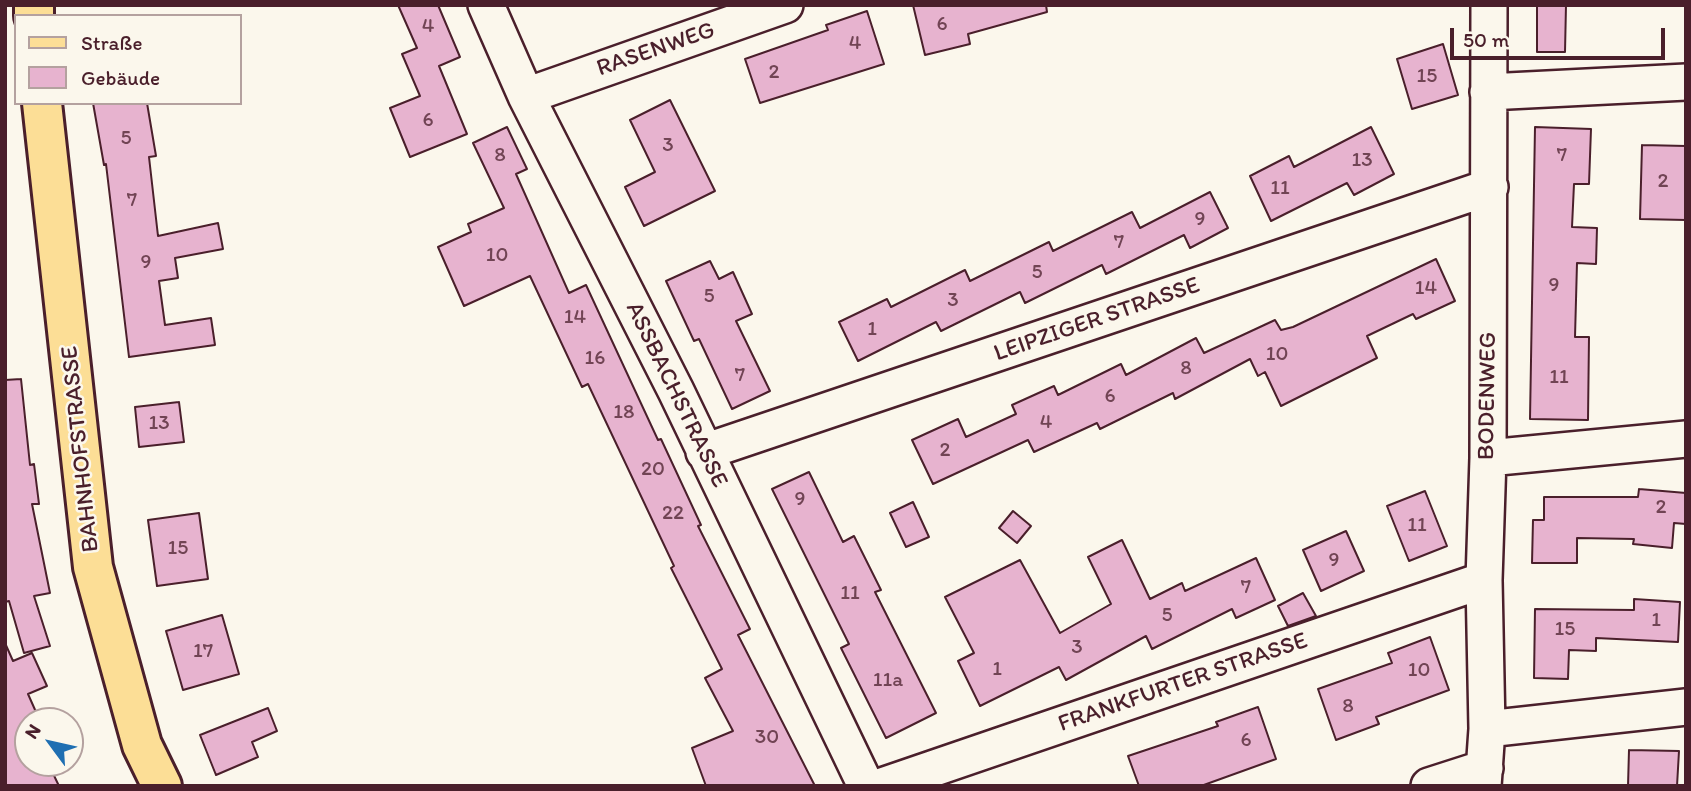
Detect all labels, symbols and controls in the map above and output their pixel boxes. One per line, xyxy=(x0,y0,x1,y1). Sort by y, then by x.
house number: 6 xyxy=(936,12,948,38)
legend xyxy=(14,14,242,105)
house number: 4 xyxy=(422,14,434,40)
scale bar xyxy=(1453,14,1668,58)
street label: RASENWEG xyxy=(593,16,719,84)
text: 50 m xyxy=(1463,27,1509,52)
text: Straße xyxy=(81,30,142,55)
house number: 4 xyxy=(849,31,861,57)
house number: 2 xyxy=(768,60,780,86)
house number: 15 xyxy=(1417,64,1437,90)
text: Gebäude xyxy=(81,65,160,90)
house number: 6 xyxy=(422,108,434,134)
house number: 5 xyxy=(120,126,132,152)
house number: 3 xyxy=(662,133,674,159)
house number: 8 xyxy=(494,143,506,169)
house number: 7 xyxy=(1557,143,1567,169)
house number: 13 xyxy=(1351,148,1373,174)
house number: 2 xyxy=(1657,169,1669,195)
house number: 11 xyxy=(1270,176,1290,202)
house number: 7 xyxy=(127,188,137,214)
house number: 9 xyxy=(1195,207,1205,233)
house number: 7 xyxy=(1114,230,1124,256)
house number: 10 xyxy=(486,243,508,269)
house number: 9 xyxy=(141,250,151,276)
house number: 5 xyxy=(1031,260,1043,286)
street label: LEIPZIGER STRASSE xyxy=(990,271,1204,369)
house number: 9 xyxy=(1549,273,1559,299)
house number: 14 xyxy=(1415,276,1437,302)
house number: 5 xyxy=(703,284,715,310)
house number: 3 xyxy=(947,288,959,314)
street label: ASSBACHSTRASSE xyxy=(619,298,733,492)
house number: 14 xyxy=(564,305,586,331)
house number: 1 xyxy=(867,317,877,343)
street label: BODENWEG xyxy=(1472,332,1504,460)
house number: 10 xyxy=(1266,342,1288,368)
street label: BAHNHOFSTRASSE xyxy=(56,344,106,554)
house number: 16 xyxy=(585,346,605,372)
house number: 8 xyxy=(1180,356,1192,382)
house number: 7 xyxy=(735,363,745,389)
house number: 11 xyxy=(1549,365,1569,391)
house number: 6 xyxy=(1104,384,1116,410)
house number: 18 xyxy=(613,400,635,426)
house number: 4 xyxy=(1040,410,1052,436)
house number: 13 xyxy=(148,411,170,437)
house number: 2 xyxy=(939,438,951,464)
house number: 20 xyxy=(641,457,665,483)
house number: 9 xyxy=(795,487,805,513)
house number: 2 xyxy=(1655,495,1667,521)
house number: 22 xyxy=(662,501,684,527)
house number: 11 xyxy=(1407,513,1427,539)
house number: 15 xyxy=(168,536,188,562)
house number: 9 xyxy=(1329,548,1339,574)
house number: 7 xyxy=(1241,575,1251,601)
house number: 11 xyxy=(840,581,860,607)
house number: 5 xyxy=(1161,603,1173,629)
house number: 1 xyxy=(1651,608,1661,634)
house number: 15 xyxy=(1555,617,1575,643)
street label: FRANKFURTER STRASSE xyxy=(1055,627,1311,739)
house number: 3 xyxy=(1071,635,1083,661)
house number: 17 xyxy=(193,639,213,665)
house number: 1 xyxy=(992,657,1002,683)
house number: 10 xyxy=(1408,658,1430,684)
house number: 11a xyxy=(873,668,903,694)
house number: 8 xyxy=(1342,694,1354,720)
north arrow xyxy=(14,707,84,777)
text: N xyxy=(20,720,46,743)
house number: 30 xyxy=(755,725,779,751)
house number: 6 xyxy=(1240,728,1252,754)

